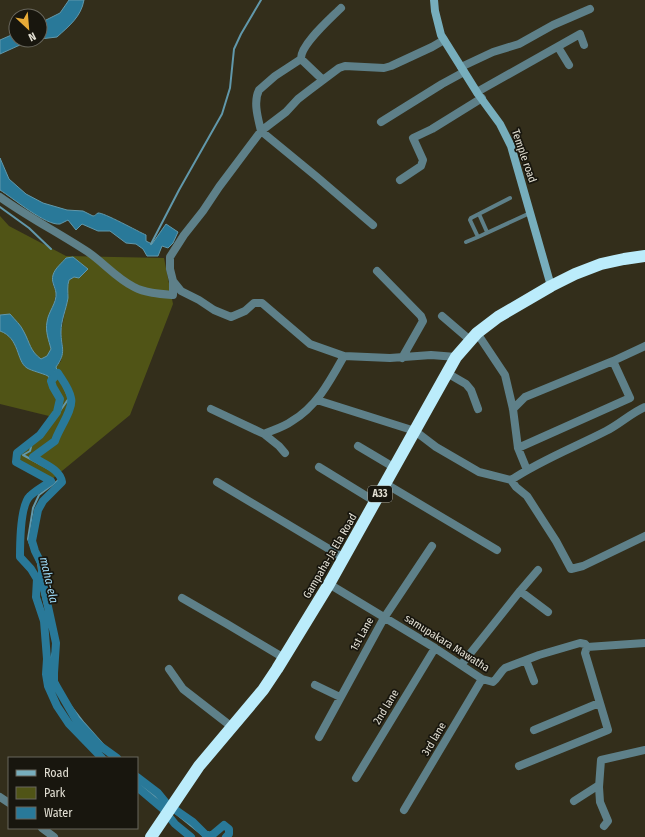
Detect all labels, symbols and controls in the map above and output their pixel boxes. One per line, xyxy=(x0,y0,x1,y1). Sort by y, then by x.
north arrow xyxy=(8,8,48,48)
text: N xyxy=(26,29,38,44)
street label: Temple road xyxy=(509,128,539,184)
road number: A33 xyxy=(368,486,392,502)
street label: Gampaha-Ja Ela Road xyxy=(300,511,360,601)
water label: maha-ela xyxy=(37,555,61,605)
street label: samupakara Mawatha xyxy=(402,612,492,674)
street label: 1st Lane xyxy=(347,615,377,653)
street label: 2nd lane xyxy=(370,687,402,727)
street label: 3rd lane xyxy=(419,720,449,758)
legend xyxy=(8,757,138,829)
text: Road xyxy=(44,766,69,780)
text: Park xyxy=(44,786,66,800)
text: Water xyxy=(44,806,73,820)

